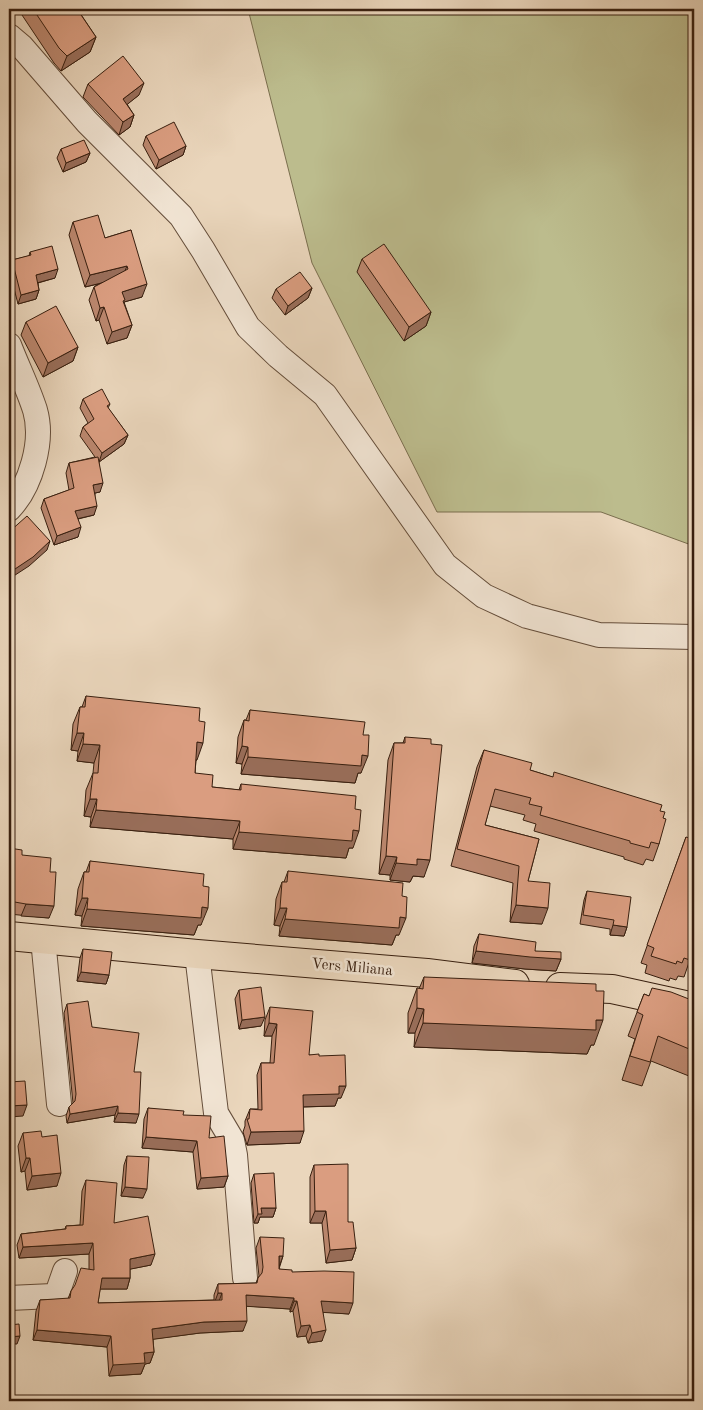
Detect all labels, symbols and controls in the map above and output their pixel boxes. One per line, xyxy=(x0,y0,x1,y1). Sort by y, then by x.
street label: Vers Miliana xyxy=(311,957,394,979)

